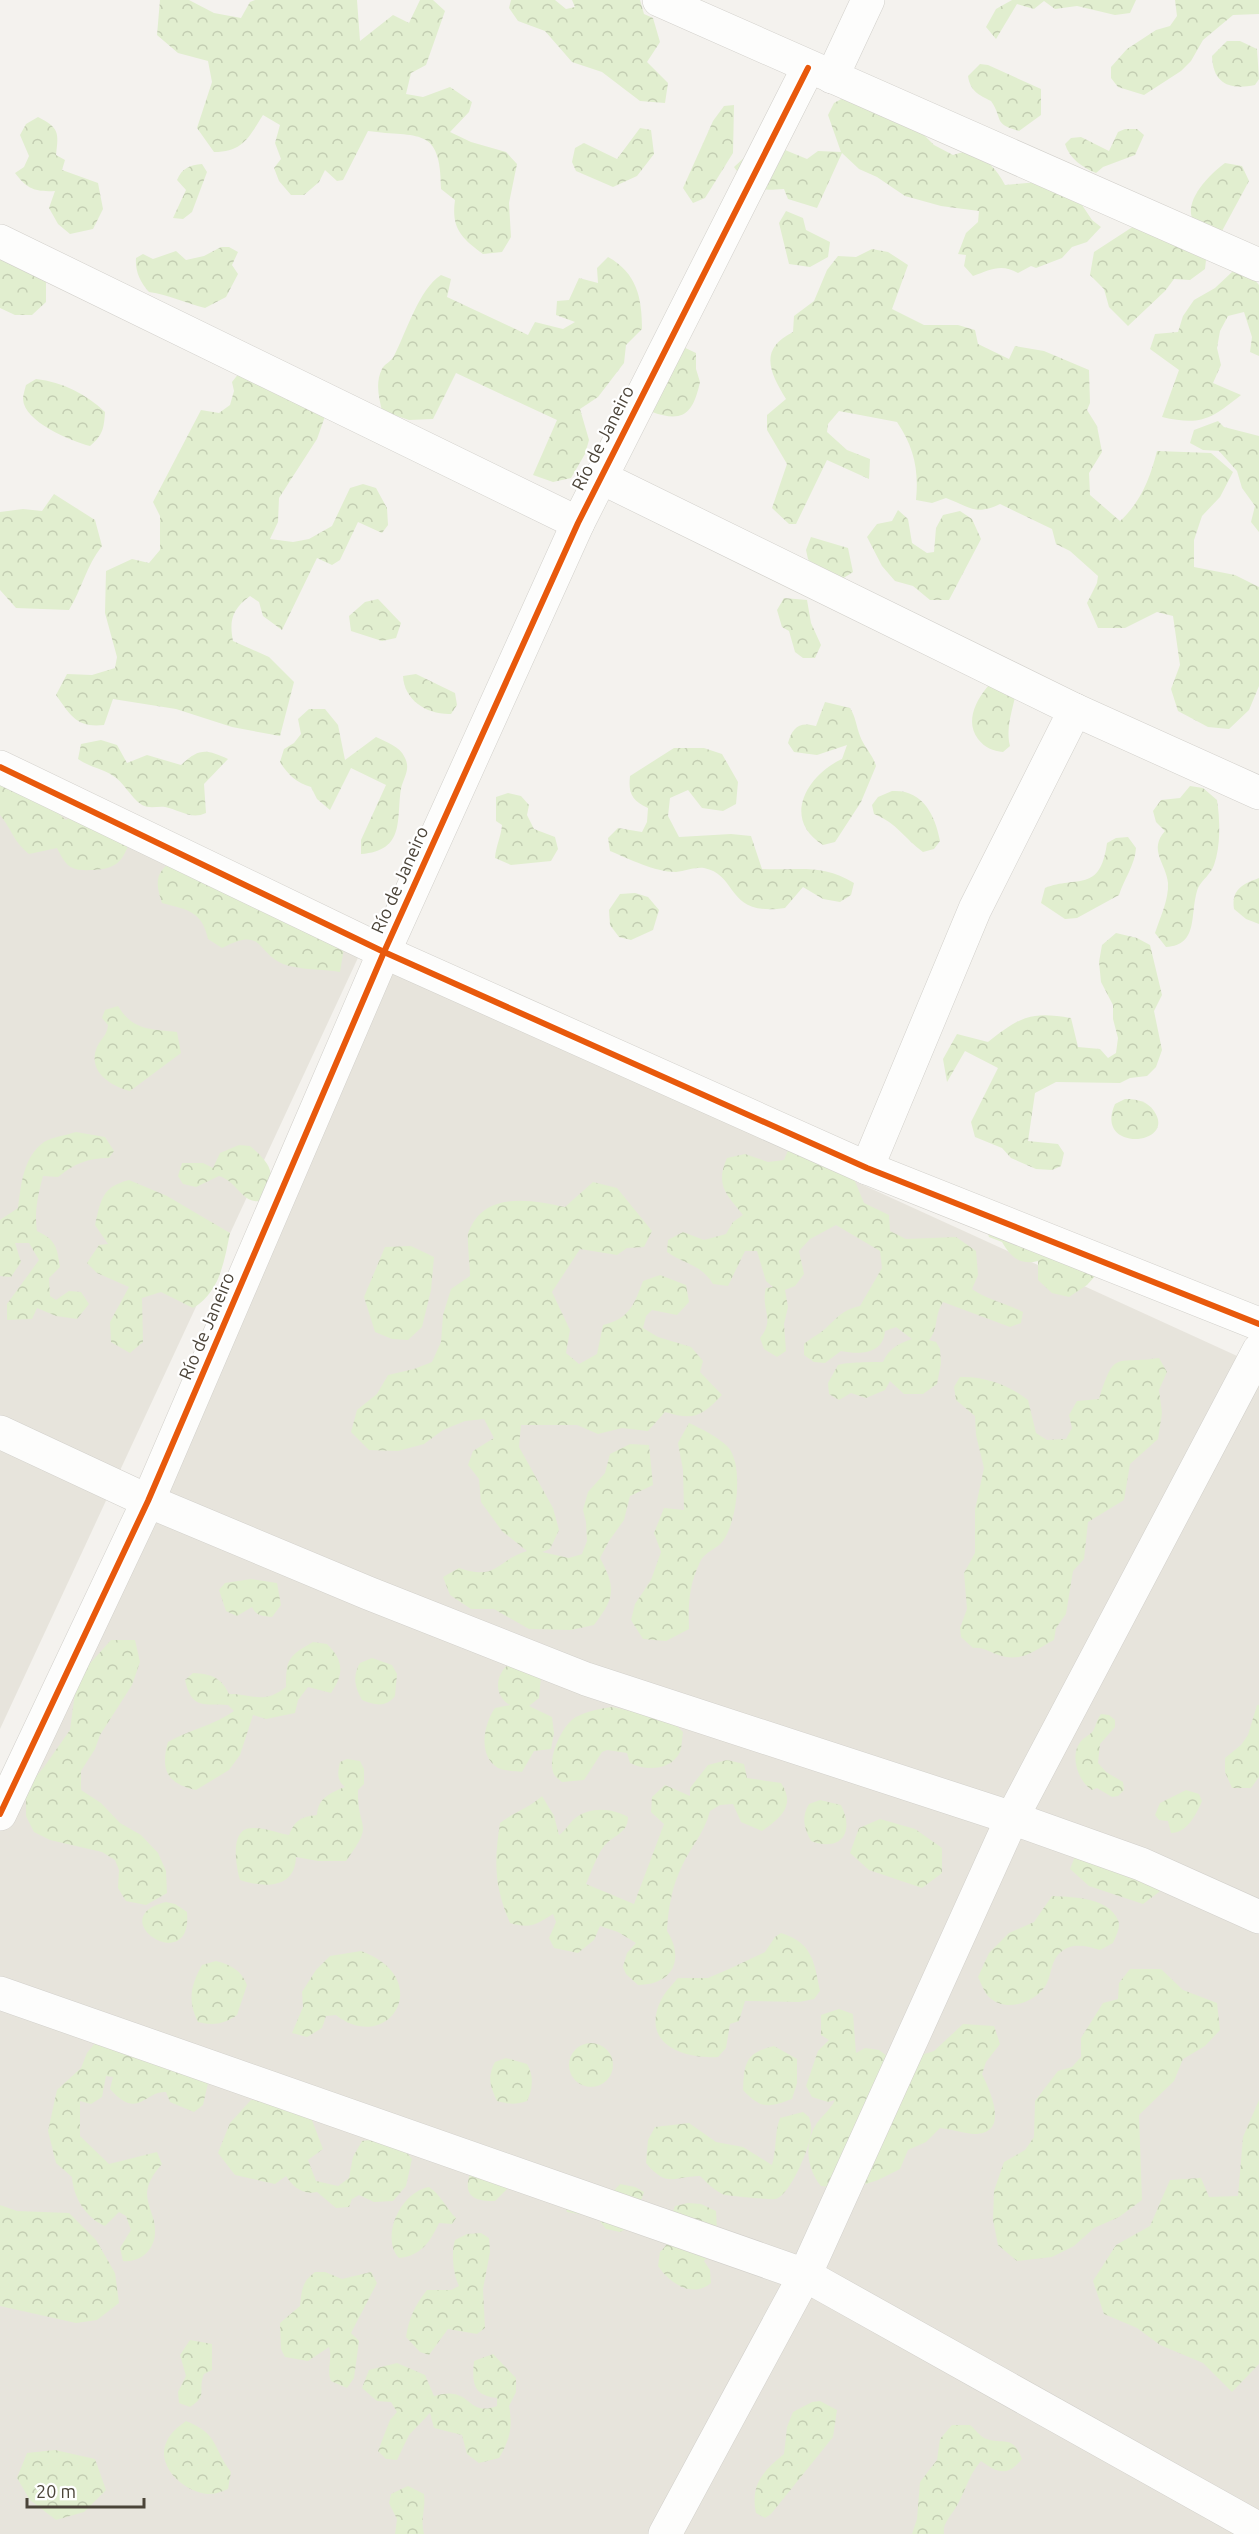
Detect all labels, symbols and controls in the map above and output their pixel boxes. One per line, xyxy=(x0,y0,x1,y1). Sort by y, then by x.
street label: Río de Janeiro xyxy=(567,382,637,493)
street label: Río de Janeiro xyxy=(367,823,432,936)
street label: Río de Janeiro xyxy=(174,1269,238,1382)
scale bar xyxy=(27,2471,144,2509)
text: 20 m xyxy=(36,2481,76,2501)

